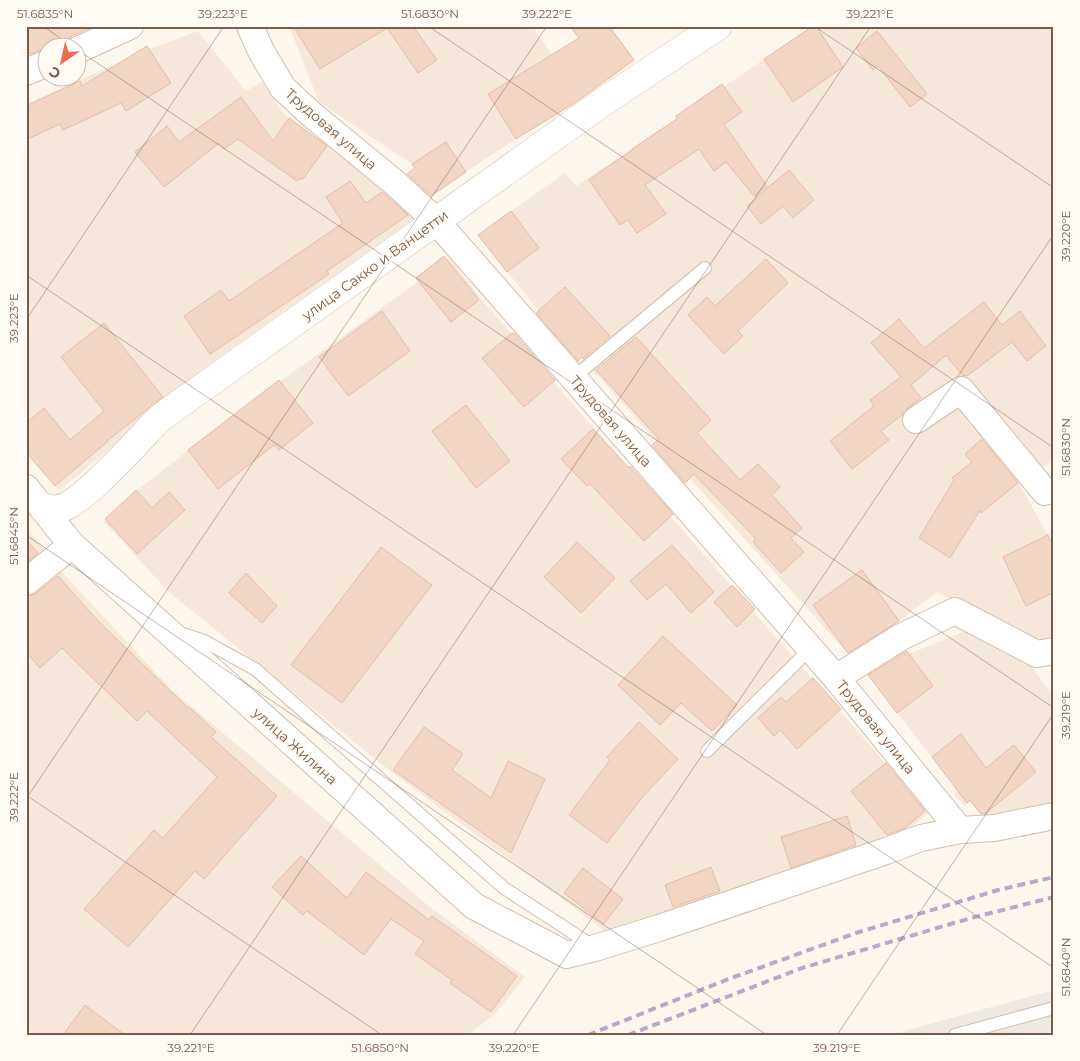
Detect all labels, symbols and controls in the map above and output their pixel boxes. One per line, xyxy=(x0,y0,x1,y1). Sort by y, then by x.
text: 51.6835°N xyxy=(17,6,73,21)
text: 39.223°E xyxy=(198,6,248,21)
text: 51.6830°N xyxy=(401,6,459,21)
text: 39.222°E xyxy=(522,6,572,21)
text: 39.221°E xyxy=(846,6,894,21)
north arrow xyxy=(38,38,88,88)
text: С xyxy=(45,62,64,83)
street label: Трудовая улица xyxy=(282,84,380,174)
street label: улица Сакко и Ванцетти xyxy=(298,206,452,325)
text: 39.220°E xyxy=(1058,210,1073,262)
text: 39.223°E xyxy=(6,293,21,343)
street label: Трудовая улица xyxy=(566,372,656,470)
text: 51.6830°N xyxy=(1058,418,1073,476)
text: 51.6845°N xyxy=(6,507,21,565)
street label: Трудовая улица xyxy=(833,676,919,778)
text: 39.219°E xyxy=(1058,691,1073,739)
street label: улица Жилина xyxy=(248,703,341,789)
text: 39.222°E xyxy=(6,772,21,822)
text: 51.6840°N xyxy=(1058,937,1073,997)
text: 39.221°E xyxy=(167,1040,215,1055)
text: 51.6850°N xyxy=(351,1040,409,1055)
text: 39.220°E xyxy=(488,1040,540,1055)
text: 39.219°E xyxy=(813,1040,861,1055)

